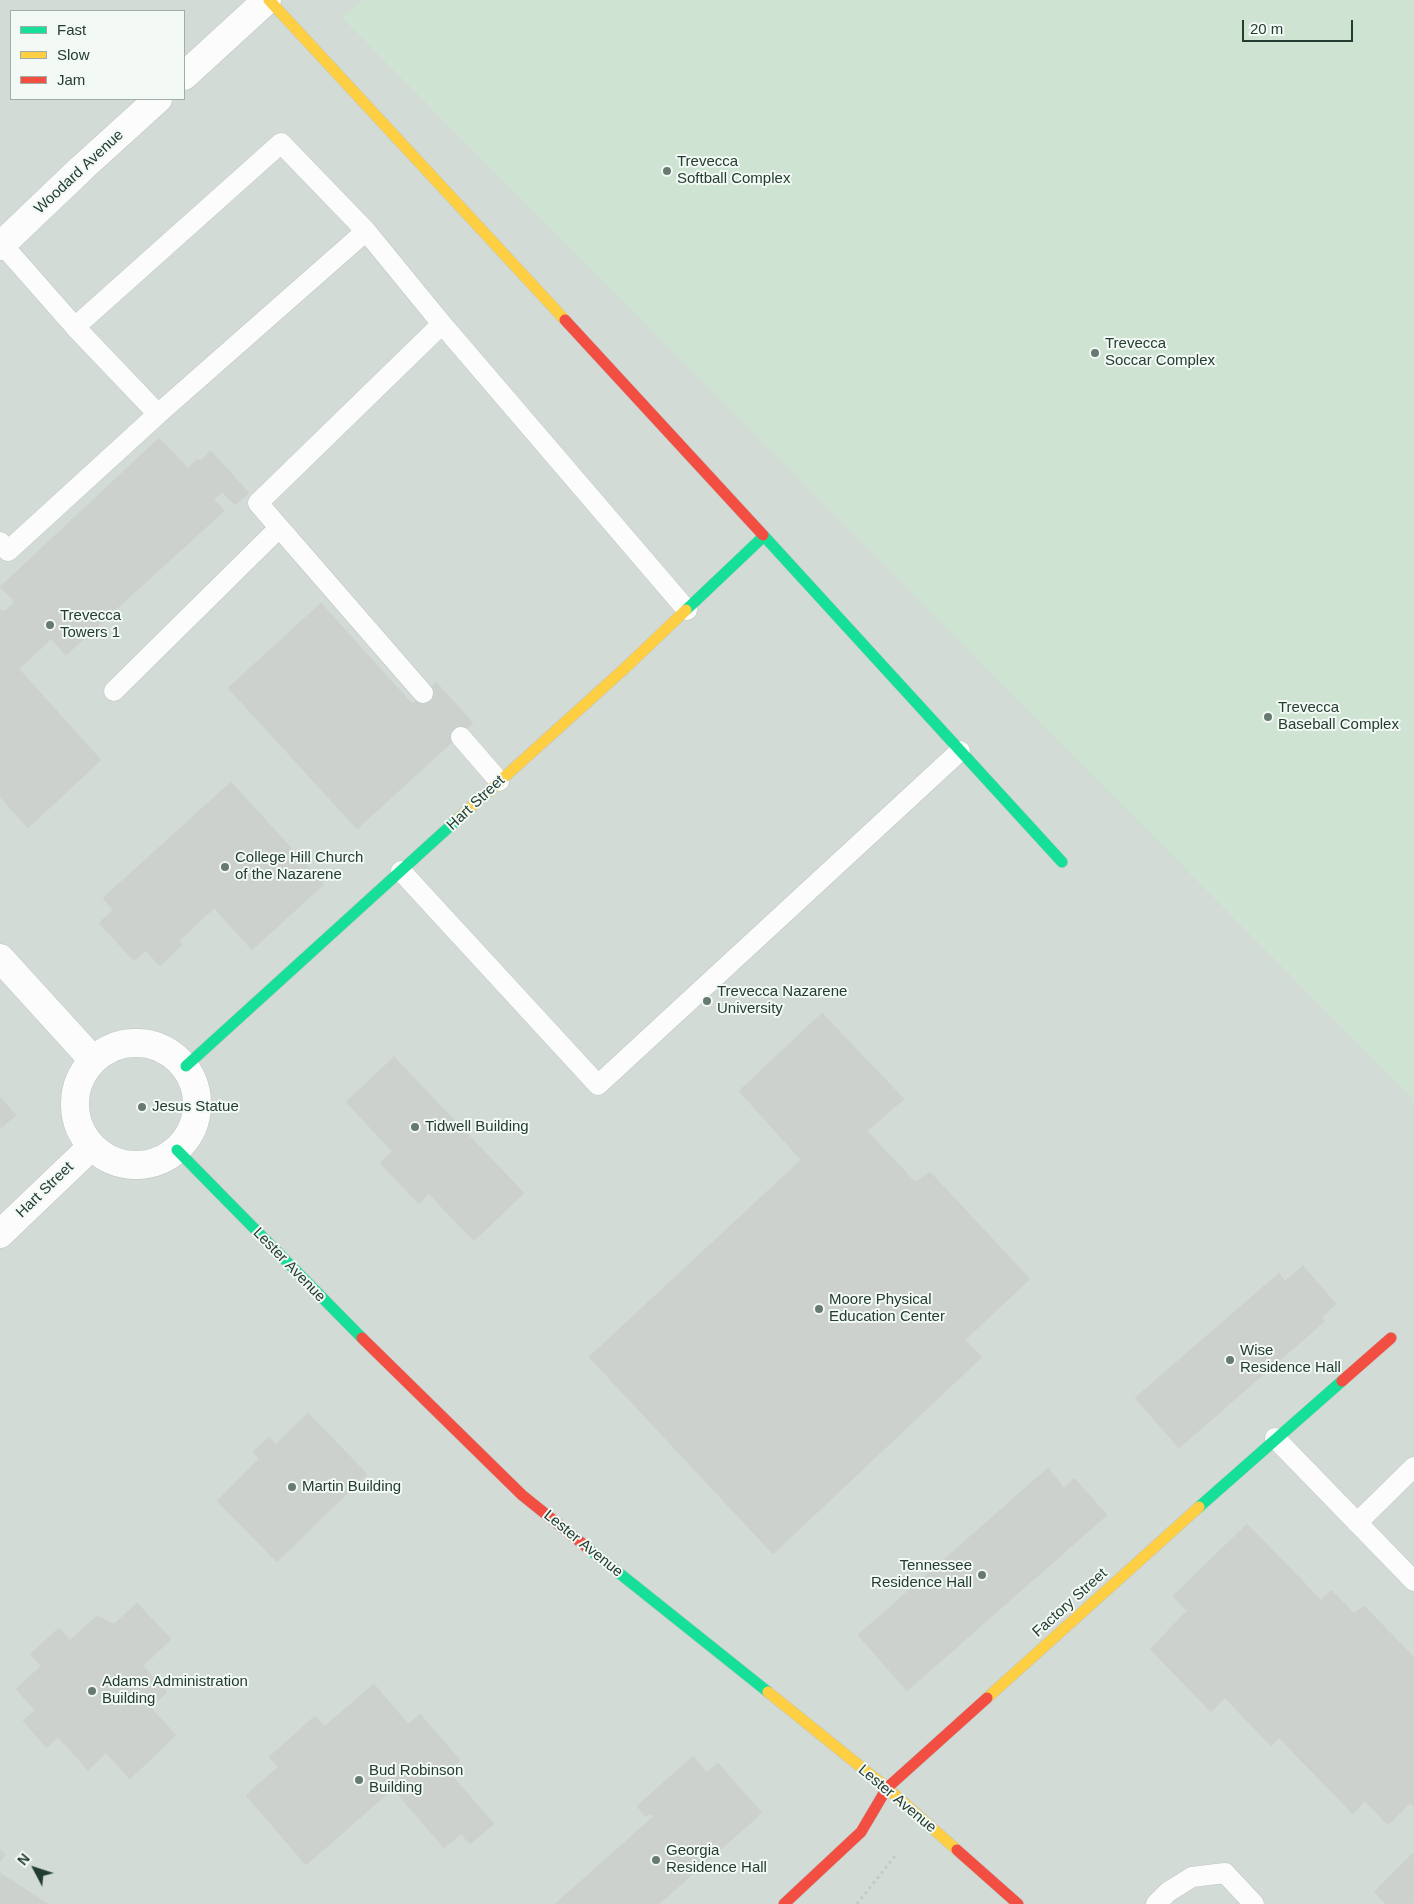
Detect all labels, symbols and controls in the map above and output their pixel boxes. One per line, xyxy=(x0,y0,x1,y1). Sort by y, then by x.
legend xyxy=(10,10,185,100)
scale bar xyxy=(1244,10,1355,42)
text: 20 m xyxy=(1250,20,1283,37)
text: Fast xyxy=(57,21,86,38)
text: Slow xyxy=(57,46,90,63)
text: Jam xyxy=(57,71,85,88)
street label: Woodard Avenue xyxy=(31,126,127,218)
place label: Trevecca Softball Complex xyxy=(677,153,790,188)
marker: Trevecca Softball Complex xyxy=(661,165,673,177)
place label: Trevecca Soccar Complex xyxy=(1105,335,1215,370)
marker: Trevecca Soccar Complex xyxy=(1089,347,1101,359)
place label: Trevecca Towers 1 xyxy=(60,607,121,642)
marker: Trevecca Towers 1 xyxy=(44,619,56,631)
place label: Trevecca Baseball Complex xyxy=(1278,699,1399,734)
marker: Trevecca Baseball Complex xyxy=(1262,711,1274,723)
street label: Hart Street xyxy=(443,772,509,834)
place label: College Hill Church of the Nazarene xyxy=(235,849,363,884)
marker: College Hill Church of the Nazarene xyxy=(219,861,231,873)
place label: Trevecca Nazarene University xyxy=(717,983,847,1018)
marker: Trevecca Nazarene University xyxy=(701,995,713,1007)
place label: Jesus Statue xyxy=(152,1098,239,1116)
marker: Jesus Statue xyxy=(136,1101,148,1113)
place label: Tidwell Building xyxy=(425,1118,529,1136)
marker: Tidwell Building xyxy=(409,1121,421,1133)
street label: Hart Street xyxy=(13,1158,77,1222)
street label: Lester Avenue xyxy=(249,1224,329,1306)
place label: Moore Physical Education Center xyxy=(829,1291,945,1326)
marker: Moore Physical Education Center xyxy=(813,1303,825,1315)
place label: Wise Residence Hall xyxy=(1240,1342,1341,1377)
marker: Wise Residence Hall xyxy=(1224,1354,1236,1366)
place label: Martin Building xyxy=(302,1478,401,1496)
marker: Martin Building xyxy=(286,1481,298,1493)
street label: Lester Avenue xyxy=(540,1507,626,1581)
place label: Tennessee Residence Hall xyxy=(871,1557,972,1592)
street label: Factory Street xyxy=(1029,1565,1111,1641)
marker: Tennessee Residence Hall xyxy=(976,1569,988,1581)
place label: Adams Administration Building xyxy=(102,1673,248,1708)
marker: Adams Administration Building xyxy=(86,1685,98,1697)
street label: Lester Avenue xyxy=(854,1761,940,1837)
place label: Bud Robinson Building xyxy=(369,1762,463,1797)
marker: Bud Robinson Building xyxy=(353,1774,365,1786)
place label: Georgia Residence Hall xyxy=(666,1842,767,1877)
north arrow xyxy=(10,1844,60,1894)
text: N xyxy=(14,1850,33,1868)
marker: Georgia Residence Hall xyxy=(650,1854,662,1866)

